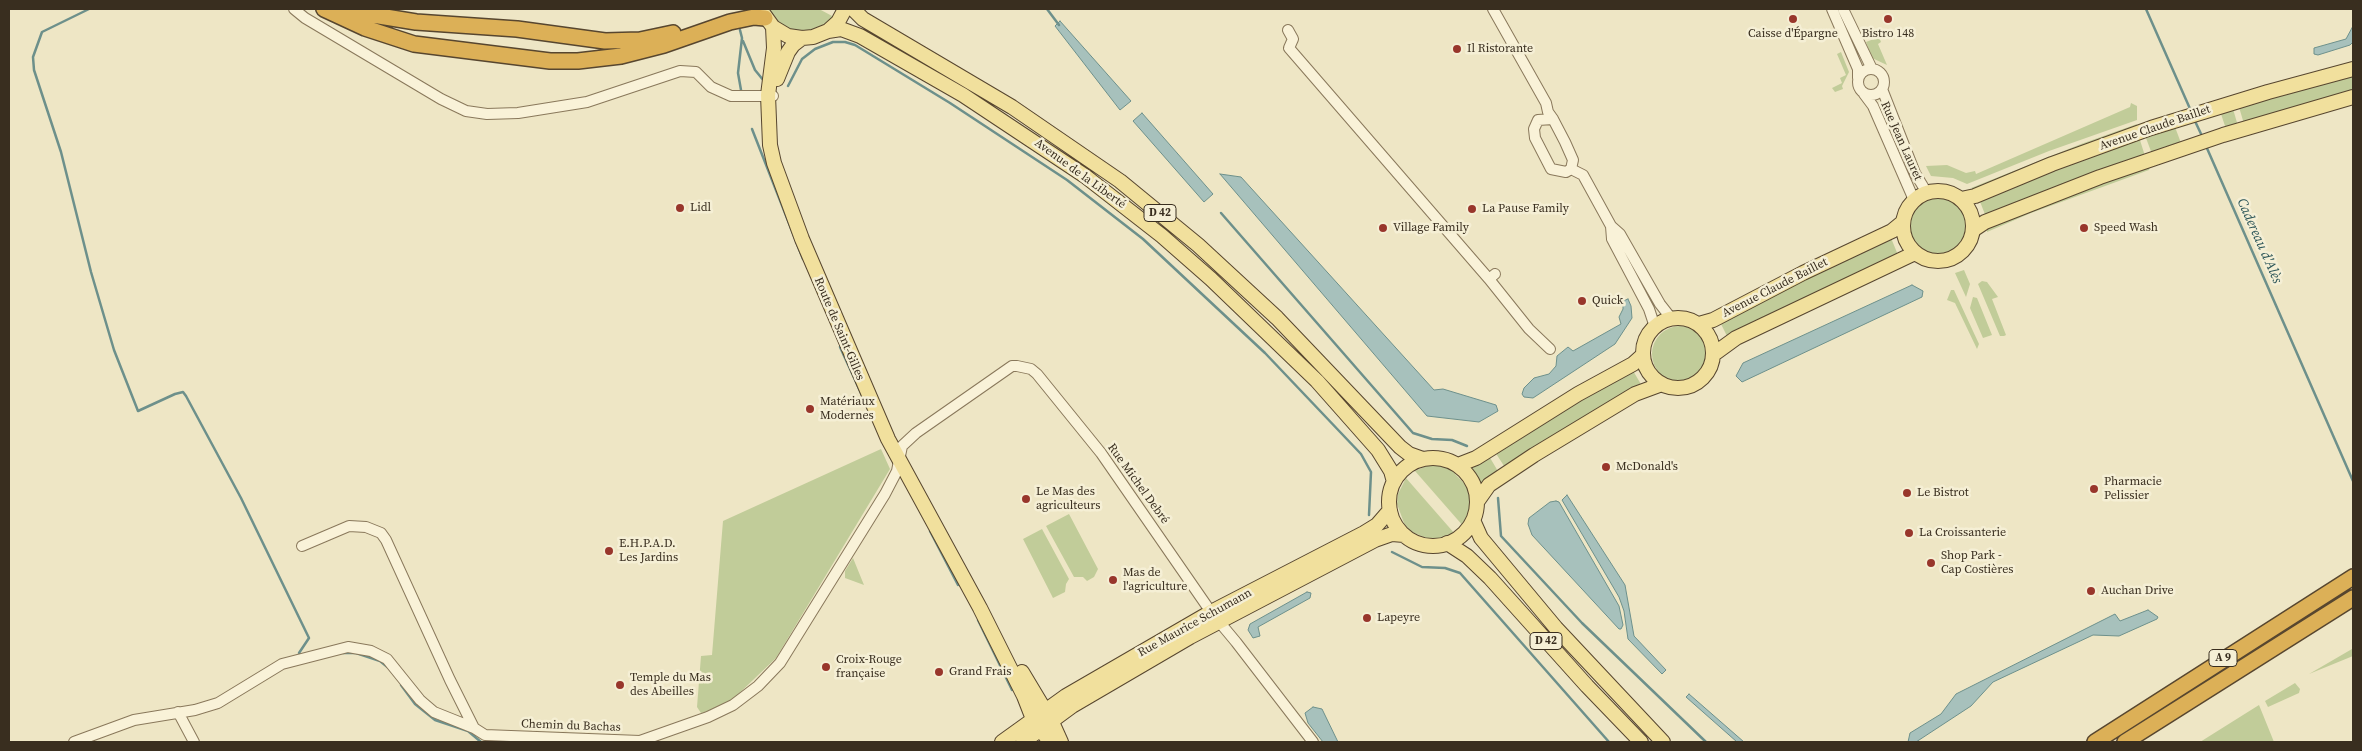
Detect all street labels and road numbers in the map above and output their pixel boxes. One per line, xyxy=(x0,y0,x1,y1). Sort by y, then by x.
street label: Rue Jean Lauret xyxy=(1877,99,1925,183)
street label: Avenue Claude Baillet xyxy=(2098,102,2212,154)
street label: Avenue de la Liberté xyxy=(1032,136,1128,212)
road number: D 42 xyxy=(1144,204,1176,222)
street label: Avenue Claude Baillet xyxy=(1720,255,1830,321)
street label: Route de Saint-Gilles xyxy=(811,275,867,383)
street label: Rue Michel Debré xyxy=(1104,441,1172,527)
street label: Rue Maurice Schumann xyxy=(1136,586,1254,660)
road number: D 42 xyxy=(1530,632,1562,649)
road number: A 9 xyxy=(2209,650,2237,666)
street label: Chemin du Bachas xyxy=(521,717,621,735)

